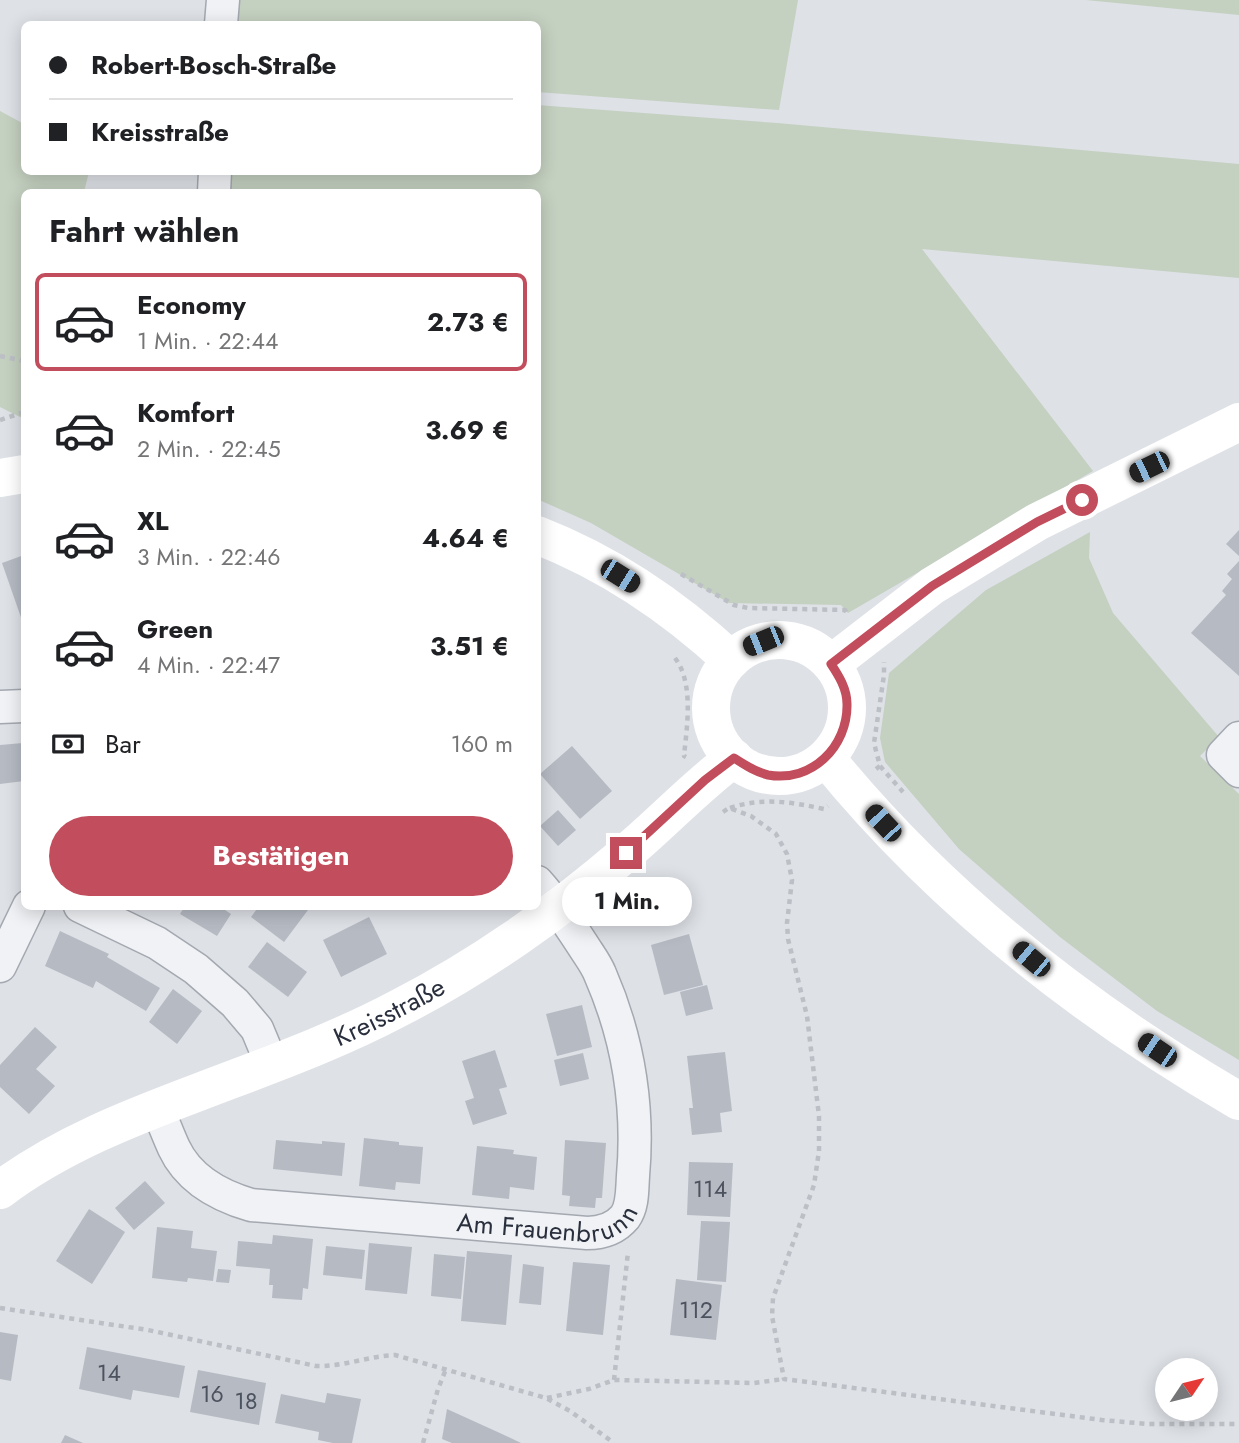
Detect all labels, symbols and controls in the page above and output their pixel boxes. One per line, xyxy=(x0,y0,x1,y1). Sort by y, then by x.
text: Robert-Bosch-Straße xyxy=(91,46,337,84)
text: Kreisstraße xyxy=(91,113,229,151)
text: Fahrt wählen xyxy=(49,208,239,254)
text: Economy xyxy=(137,286,246,324)
icon: car xyxy=(53,291,116,354)
text: 2.73 € xyxy=(427,303,509,341)
text: 1 Min. · 22:44 xyxy=(137,324,278,358)
text: Komfort xyxy=(137,394,234,432)
icon: car xyxy=(53,399,116,462)
text: 3.69 € xyxy=(425,411,509,449)
text: 2 Min. · 22:45 xyxy=(137,432,281,466)
car xyxy=(1126,448,1173,486)
route start xyxy=(1066,484,1098,516)
text: XL xyxy=(137,502,169,540)
icon: car xyxy=(53,507,116,570)
text: 4.64 € xyxy=(422,519,509,557)
text: 3 Min. · 22:46 xyxy=(137,540,280,574)
car xyxy=(597,556,644,596)
text: Green xyxy=(137,610,213,648)
icon: car xyxy=(53,615,116,678)
car xyxy=(740,623,787,659)
text: 3.51 € xyxy=(430,627,509,665)
text: 4 Min. · 22:47 xyxy=(137,648,280,682)
icon: cash xyxy=(49,725,87,763)
text: Bar xyxy=(105,725,141,763)
text: 160 m xyxy=(451,727,513,761)
car xyxy=(861,800,906,846)
button: Bestätigen xyxy=(49,816,513,896)
route end xyxy=(610,837,642,869)
callout: 1 Min. xyxy=(561,878,691,926)
text: 1 Min. xyxy=(594,884,660,918)
car xyxy=(1009,937,1054,981)
street label: Kreisstraße xyxy=(328,968,452,1056)
car xyxy=(1134,1030,1181,1070)
house number: 114 xyxy=(693,1172,727,1206)
street label: Am Frauenbrunn xyxy=(455,1198,647,1252)
house number: 112 xyxy=(679,1293,713,1327)
house number: 14 xyxy=(97,1356,121,1390)
north arrow xyxy=(1155,1358,1218,1421)
map controls xyxy=(1155,1358,1218,1421)
house number: 16 xyxy=(200,1377,224,1411)
house number: 18 xyxy=(235,1384,257,1418)

